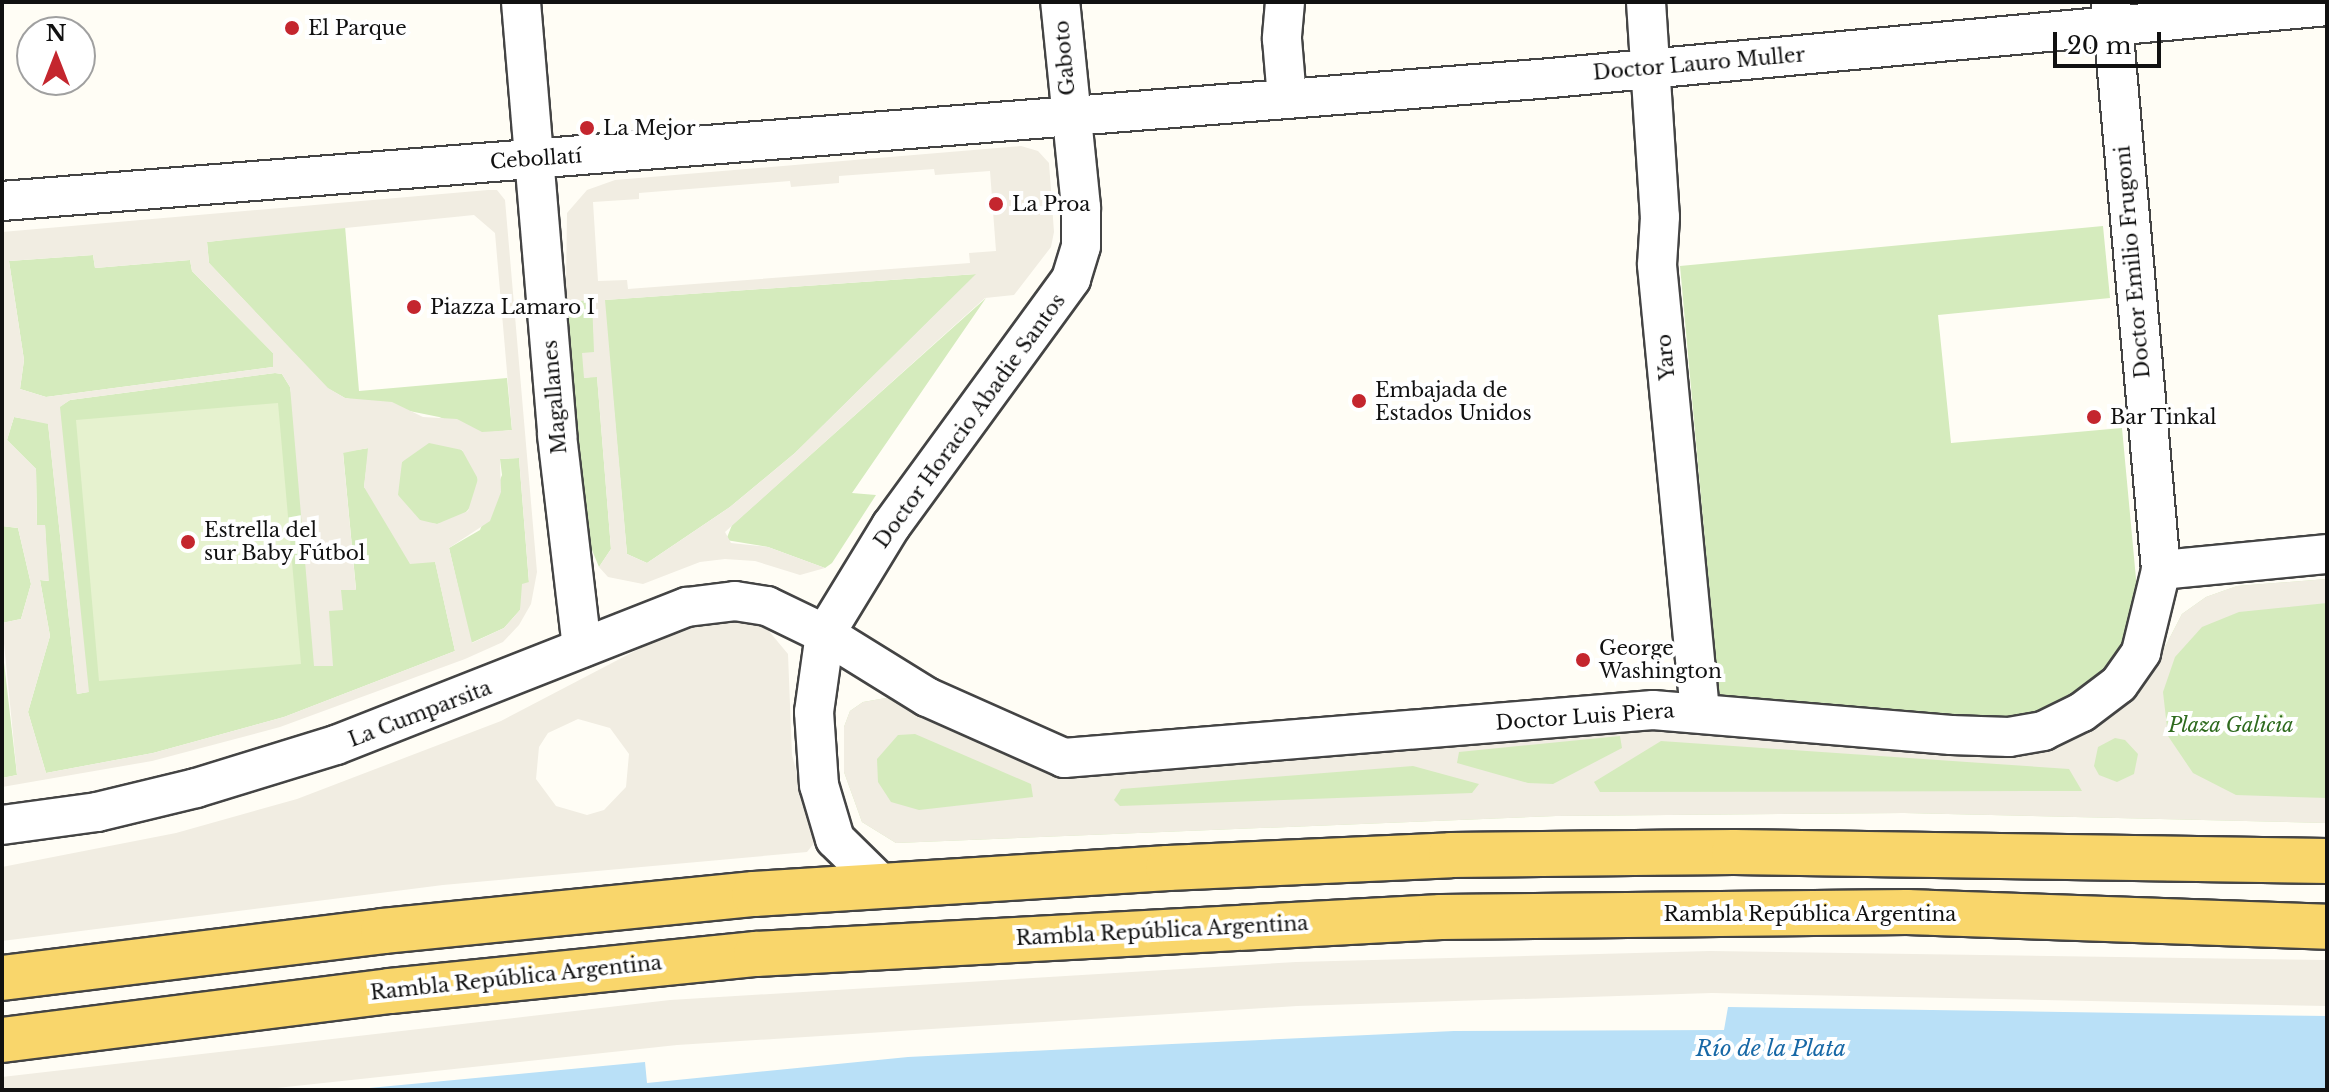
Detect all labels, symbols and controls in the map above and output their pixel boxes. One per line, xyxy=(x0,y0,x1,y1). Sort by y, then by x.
north arrow xyxy=(16,16,96,96)
place label: El Parque xyxy=(308,16,407,40)
scale bar xyxy=(2057,16,2165,66)
marker: El Parque xyxy=(283,19,301,37)
street label: Gaboto xyxy=(1050,19,1080,97)
text: N xyxy=(46,20,66,47)
text: 20 m xyxy=(2067,31,2132,60)
street label: Doctor Lauro Muller xyxy=(1592,43,1806,85)
place label: La Mejor xyxy=(603,116,696,140)
marker: La Mejor xyxy=(578,119,596,137)
street label: Cebollatí xyxy=(489,144,583,174)
street label: Doctor Emilio Frugoni xyxy=(2111,144,2155,380)
place label: La Proa xyxy=(1012,192,1091,216)
marker: La Proa xyxy=(987,195,1005,213)
street label: Doctor Horacio Abadie Santos xyxy=(869,289,1071,553)
place label: Piazza Lamaro I xyxy=(430,295,595,319)
marker: Piazza Lamaro I xyxy=(405,298,423,316)
street label: Yaro xyxy=(1652,333,1680,381)
street label: Magallanes xyxy=(538,339,572,455)
place label: Embajada de Estados Unidos xyxy=(1375,378,1531,425)
marker: Embajada de Estados Unidos xyxy=(1350,392,1368,410)
place label: Bar Tinkal xyxy=(2110,405,2218,429)
marker: Bar Tinkal xyxy=(2085,408,2103,426)
place label: Estrella del sur Baby Fútbol xyxy=(204,518,366,565)
marker: Estrella del sur Baby Fútbol xyxy=(179,533,197,551)
place label: George Washington xyxy=(1599,636,1722,683)
marker: George Washington xyxy=(1574,651,1592,669)
street label: La Cumparsita xyxy=(345,676,495,752)
street label: Doctor Luis Piera xyxy=(1495,699,1675,735)
park label: Plaza Galicia xyxy=(2168,713,2294,737)
street label: Rambla República Argentina xyxy=(1663,902,1957,926)
street label: Rambla República Argentina xyxy=(1015,911,1309,951)
street label: Rambla República Argentina xyxy=(369,951,663,1005)
water label: Río de la Plata xyxy=(1696,1036,1846,1062)

